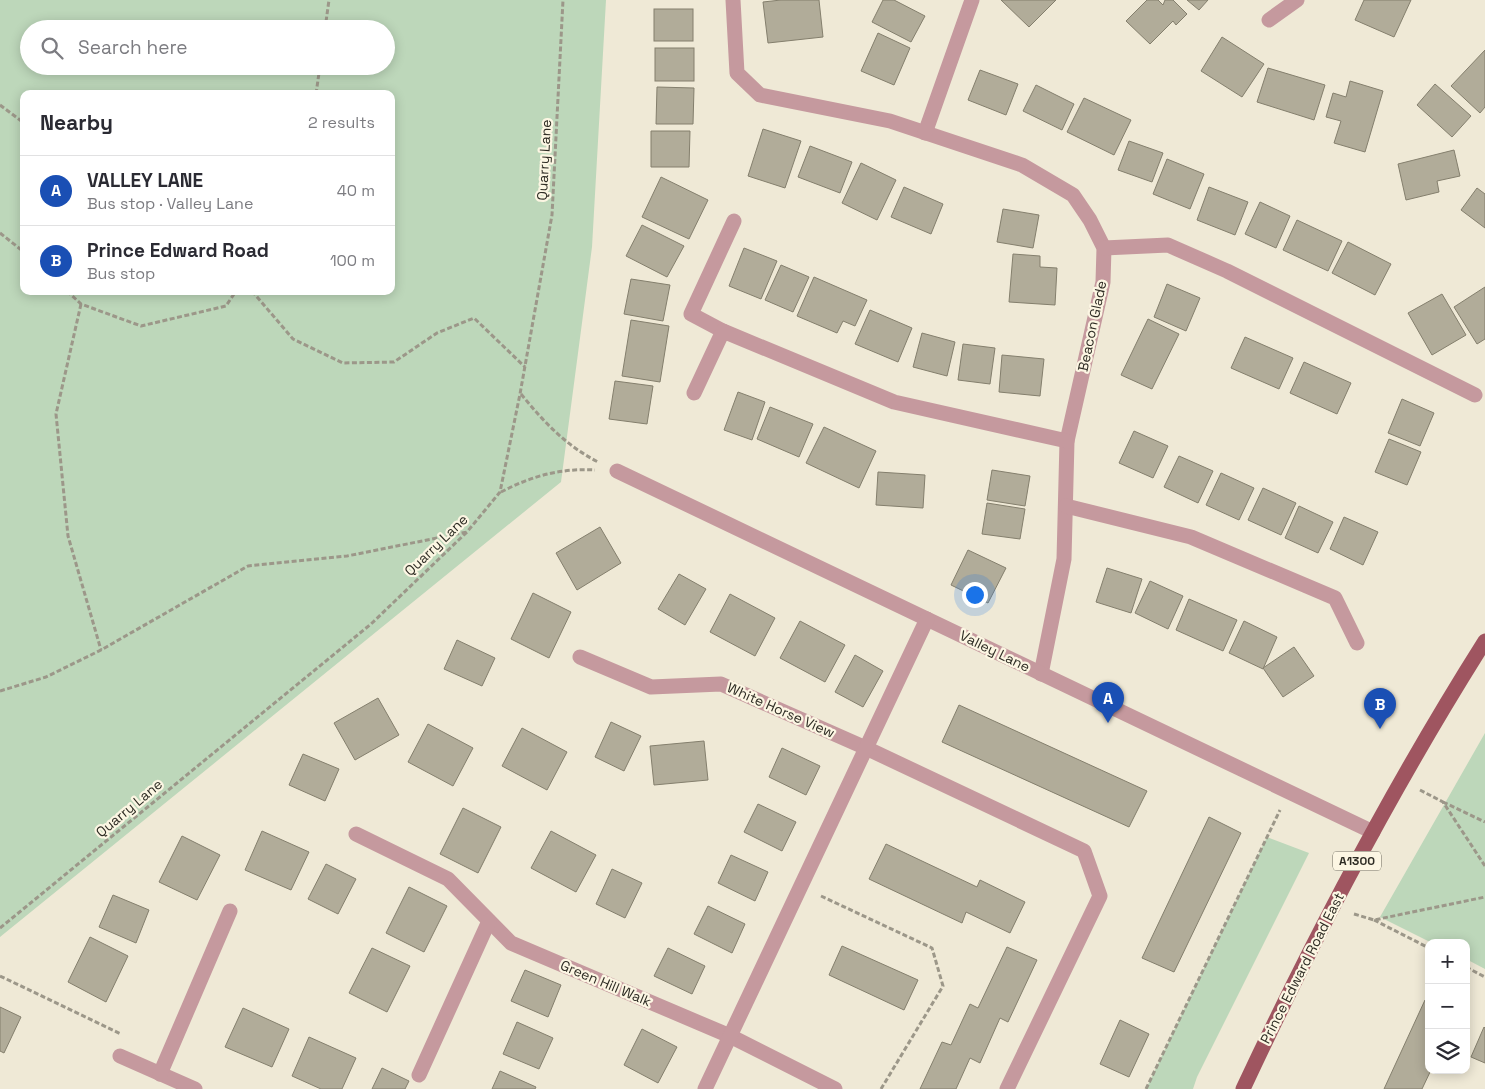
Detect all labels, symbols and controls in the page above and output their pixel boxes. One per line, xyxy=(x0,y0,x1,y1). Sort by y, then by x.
search box xyxy=(20,20,395,75)
icon: search xyxy=(38,34,66,62)
text: Search here xyxy=(78,35,188,60)
text: Nearby xyxy=(40,109,113,136)
text: 2 results xyxy=(308,112,375,133)
street label: Quarry Lane xyxy=(533,119,555,201)
text: VALLEY LANE xyxy=(87,168,203,193)
text: A xyxy=(51,180,61,201)
text: 40 m xyxy=(337,180,375,201)
text: Bus stop · Valley Lane xyxy=(87,193,253,214)
text: Prince Edward Road xyxy=(87,238,269,263)
text: B xyxy=(51,250,61,271)
text: 100 m xyxy=(330,250,375,271)
text: Bus stop xyxy=(87,263,155,284)
street label: Beacon Glade xyxy=(1074,279,1110,373)
street label: Quarry Lane xyxy=(401,510,471,580)
your location xyxy=(962,582,988,608)
street label: Valley Lane xyxy=(957,626,1033,676)
street label: White Horse View xyxy=(724,678,838,742)
pin: A xyxy=(1092,682,1124,723)
pin: B xyxy=(1364,688,1396,729)
street label: Quarry Lane xyxy=(92,775,166,841)
road number: A1300 xyxy=(1333,851,1381,870)
street label: Prince Edward Road East xyxy=(1256,889,1348,1047)
map controls xyxy=(1425,939,1470,1074)
button: + xyxy=(1425,939,1470,984)
street label: Green Hill Walk xyxy=(558,956,655,1010)
button: − xyxy=(1425,984,1470,1029)
button: layers xyxy=(1425,1029,1470,1074)

